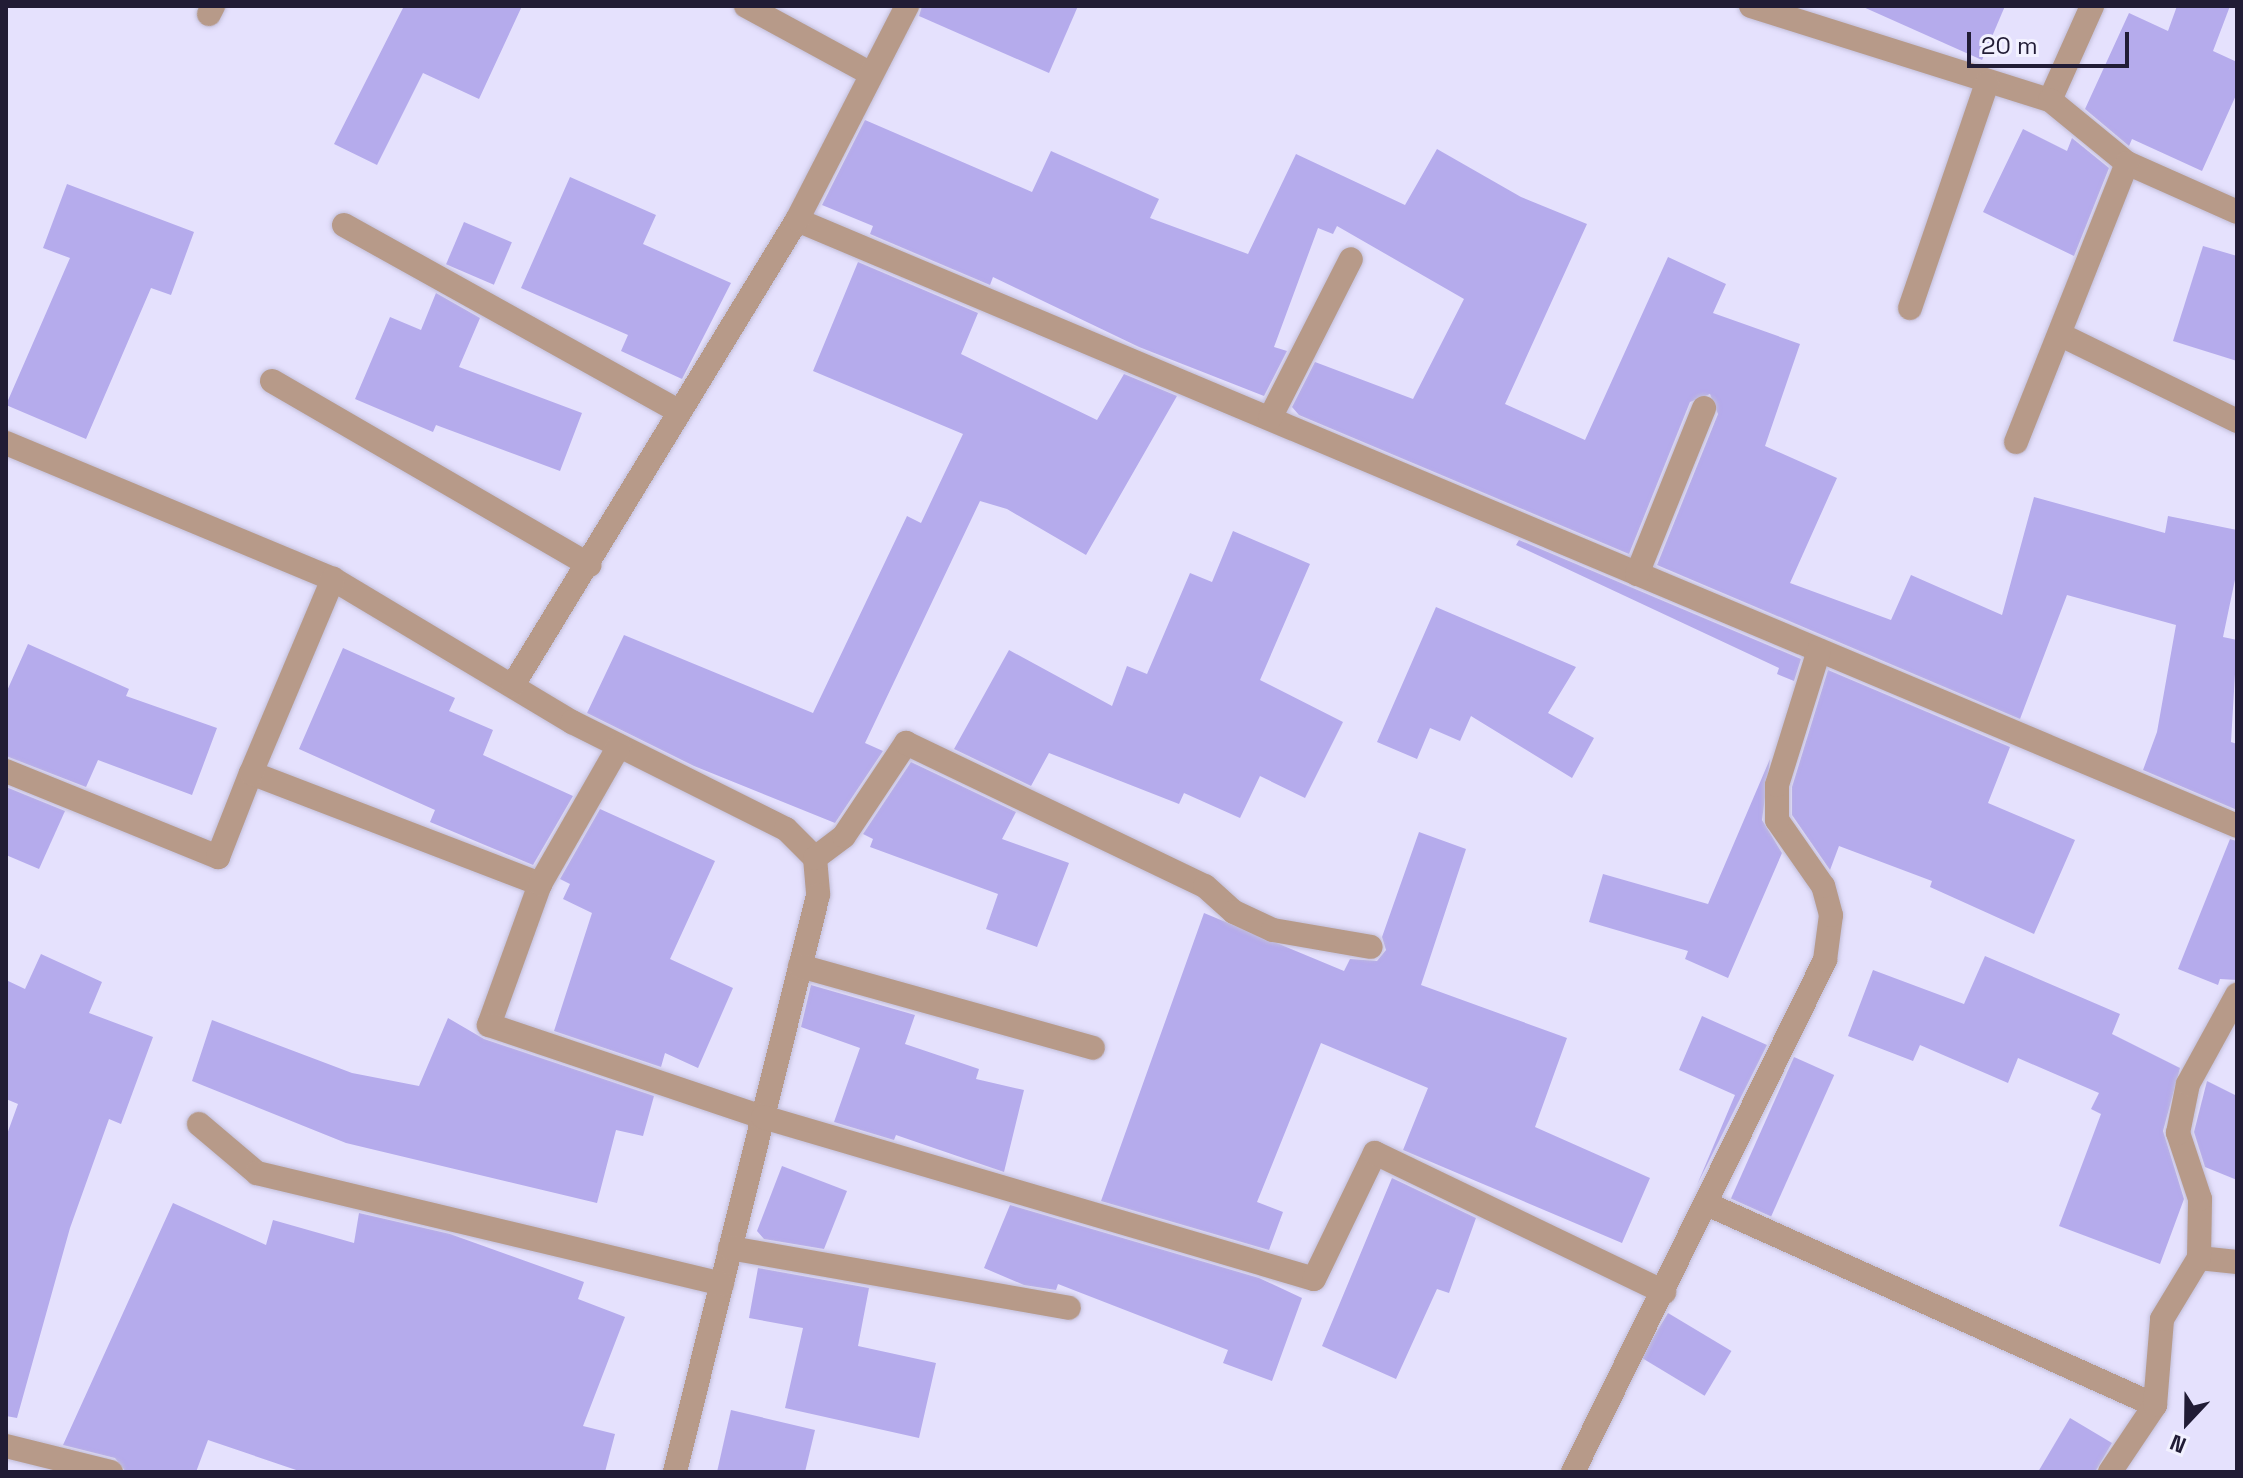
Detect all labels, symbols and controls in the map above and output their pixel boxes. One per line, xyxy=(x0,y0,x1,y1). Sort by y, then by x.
scale bar xyxy=(1971,16,2133,66)
text: 20 m xyxy=(1981,30,2038,61)
north arrow xyxy=(2147,1382,2227,1462)
text: N xyxy=(2166,1429,2190,1460)

